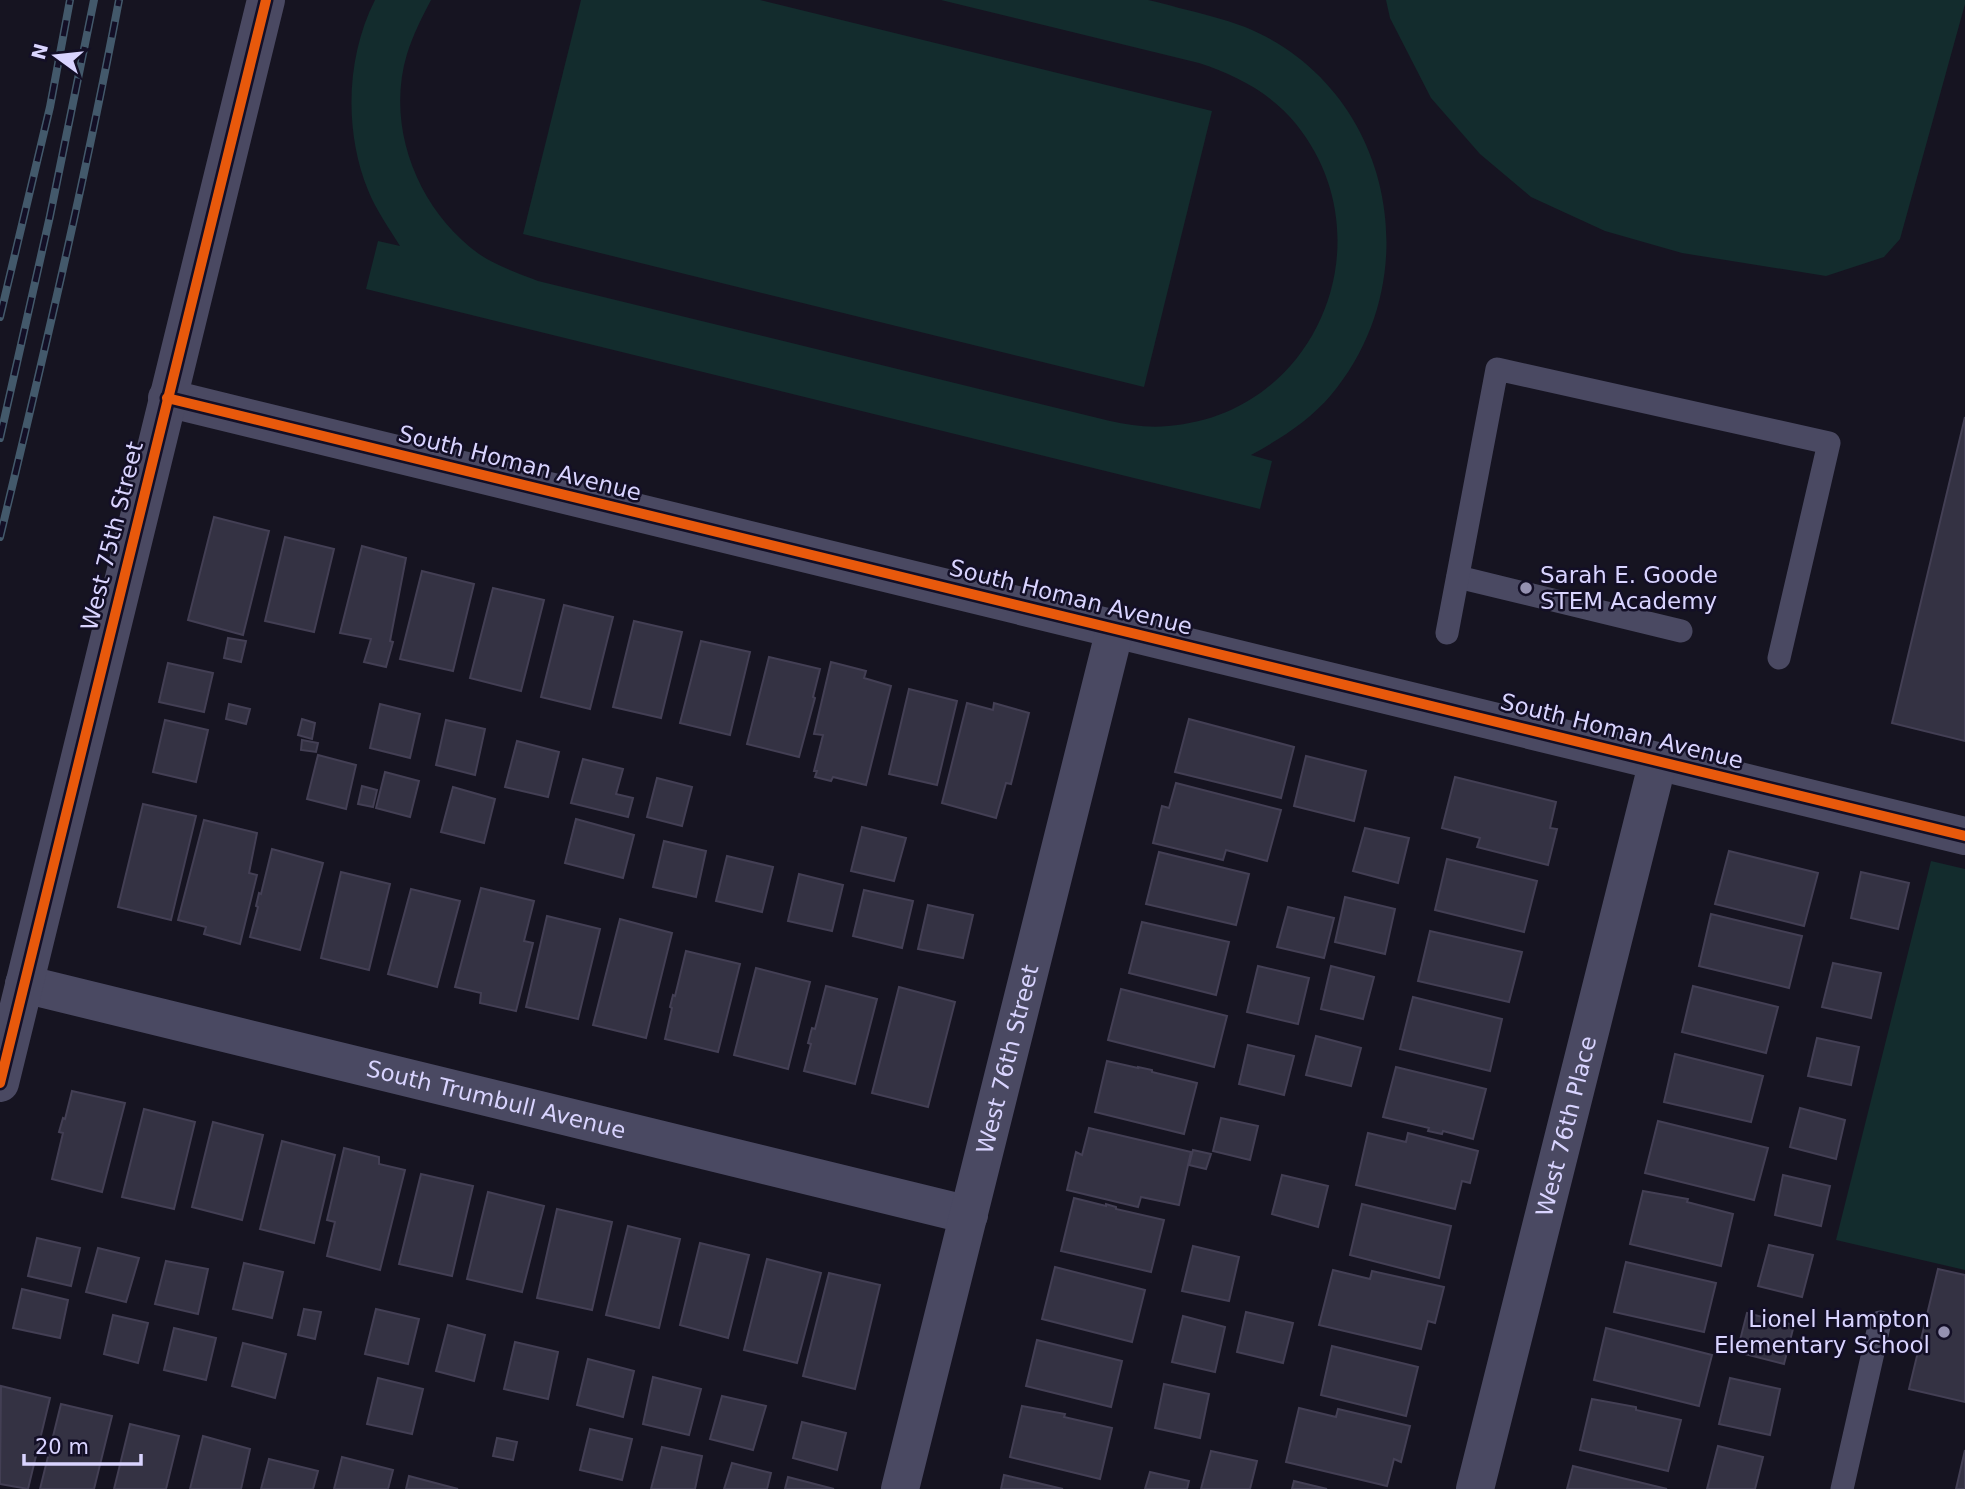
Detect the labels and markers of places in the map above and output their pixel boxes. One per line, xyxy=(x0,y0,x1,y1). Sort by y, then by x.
place label: Sarah E. Goode STEM Academy xyxy=(1540,562,1718,614)
marker: Sarah E. Goode STEM Academy xyxy=(1518,580,1534,596)
place label: Lionel Hampton Elementary School xyxy=(1714,1306,1930,1358)
marker: Lionel Hampton Elementary School xyxy=(1936,1324,1952,1340)

